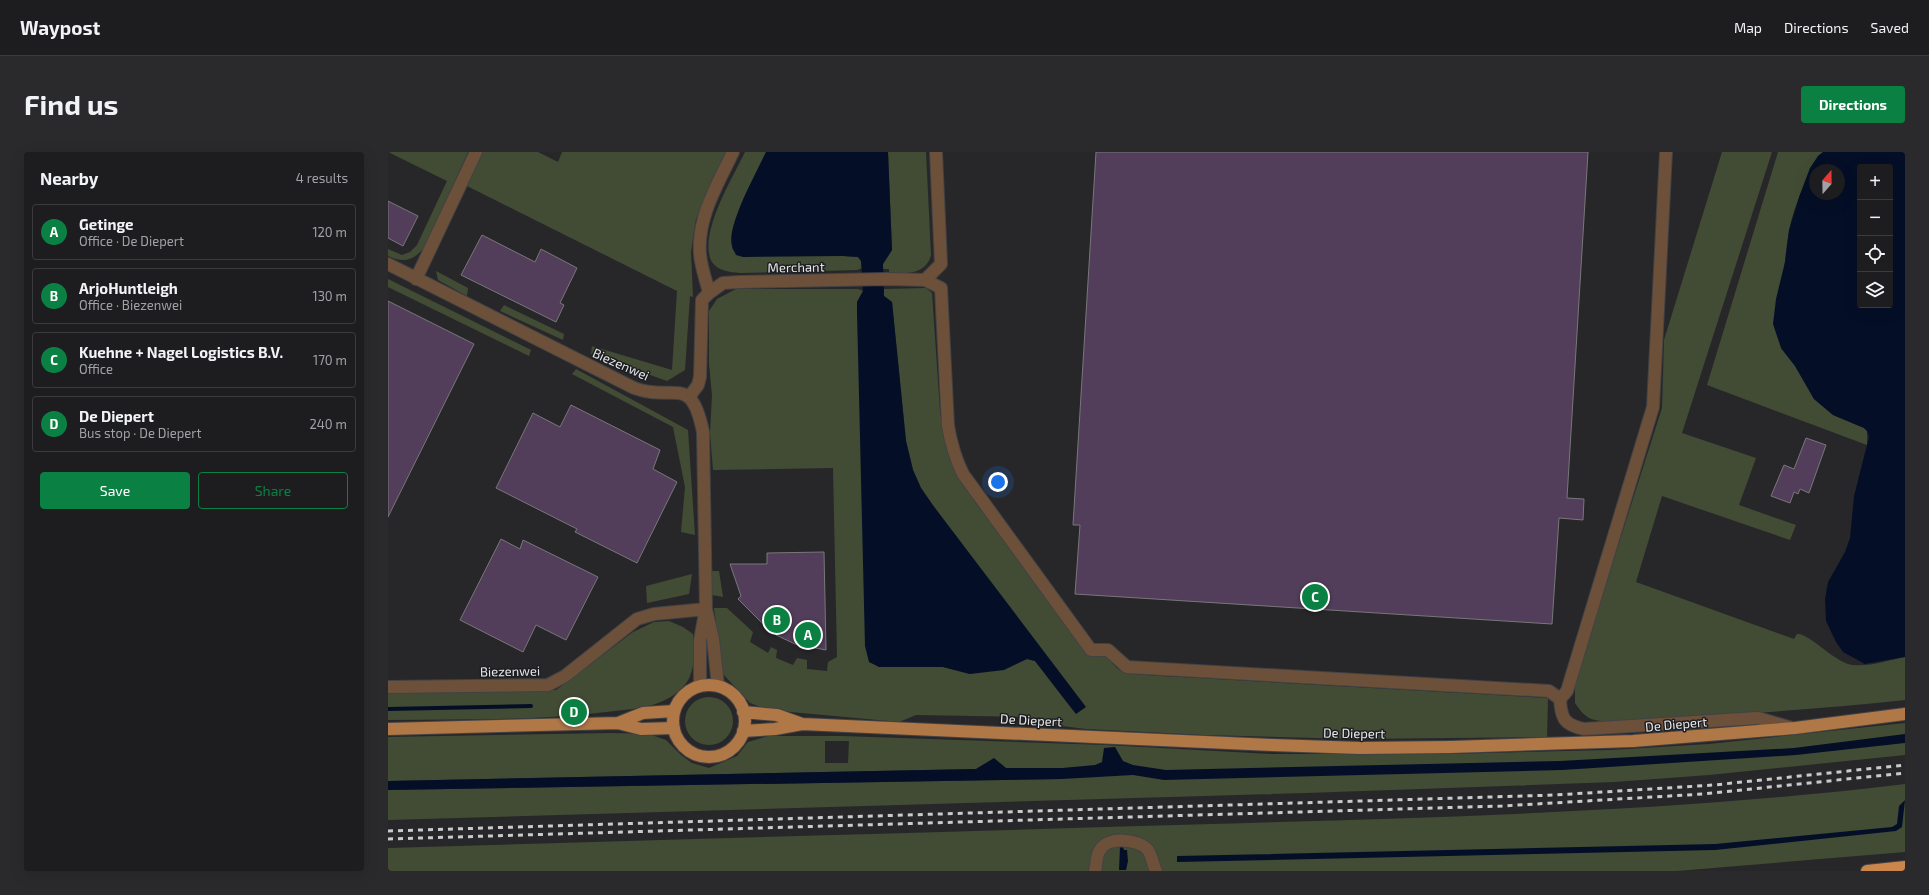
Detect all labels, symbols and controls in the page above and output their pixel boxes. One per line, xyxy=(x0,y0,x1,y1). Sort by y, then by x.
text: Waypost xyxy=(20,16,100,39)
text: Map xyxy=(1734,19,1762,36)
text: Directions xyxy=(1784,19,1849,36)
text: Saved xyxy=(1871,19,1909,36)
button: Directions xyxy=(1801,86,1905,123)
text: Find us xyxy=(24,87,118,121)
north arrow xyxy=(1809,164,1845,200)
map controls xyxy=(1857,164,1893,308)
button: + xyxy=(1857,164,1893,200)
text: Nearby xyxy=(40,168,98,188)
text: 4 results xyxy=(296,170,348,186)
button: − xyxy=(1857,200,1893,236)
text: Getinge xyxy=(79,215,134,233)
text: A xyxy=(50,224,58,240)
text: 120 m xyxy=(312,224,347,240)
text: Office · De Diepert xyxy=(79,233,184,249)
button: locate xyxy=(1857,236,1893,272)
street label: Merchant xyxy=(767,259,825,275)
button: layers xyxy=(1857,272,1893,308)
text: ArjoHuntleigh xyxy=(79,279,178,297)
text: B xyxy=(50,288,58,304)
text: 130 m xyxy=(312,288,347,304)
text: Office · Biezenwei xyxy=(79,297,182,313)
text: Kuehne + Nagel Logistics B.V. xyxy=(79,343,283,361)
street label: Biezenwei xyxy=(590,344,652,384)
text: C xyxy=(50,352,58,368)
text: 170 m xyxy=(313,352,347,368)
text: Office xyxy=(79,361,113,377)
text: De Diepert xyxy=(79,407,154,425)
text: D xyxy=(50,416,58,432)
text: 240 m xyxy=(310,416,347,432)
text: Bus stop · De Diepert xyxy=(79,425,201,441)
button: Save xyxy=(40,472,190,509)
button: Share xyxy=(198,472,348,509)
your location xyxy=(988,472,1008,492)
pin: C xyxy=(1302,582,1328,612)
pin: B xyxy=(764,605,790,635)
pin: A xyxy=(795,620,821,650)
street label: Biezenwei xyxy=(480,662,540,680)
pin: D xyxy=(561,697,587,727)
street label: De Diepert xyxy=(1000,710,1062,730)
street label: De Diepert xyxy=(1644,713,1708,735)
street label: De Diepert xyxy=(1323,724,1385,742)

